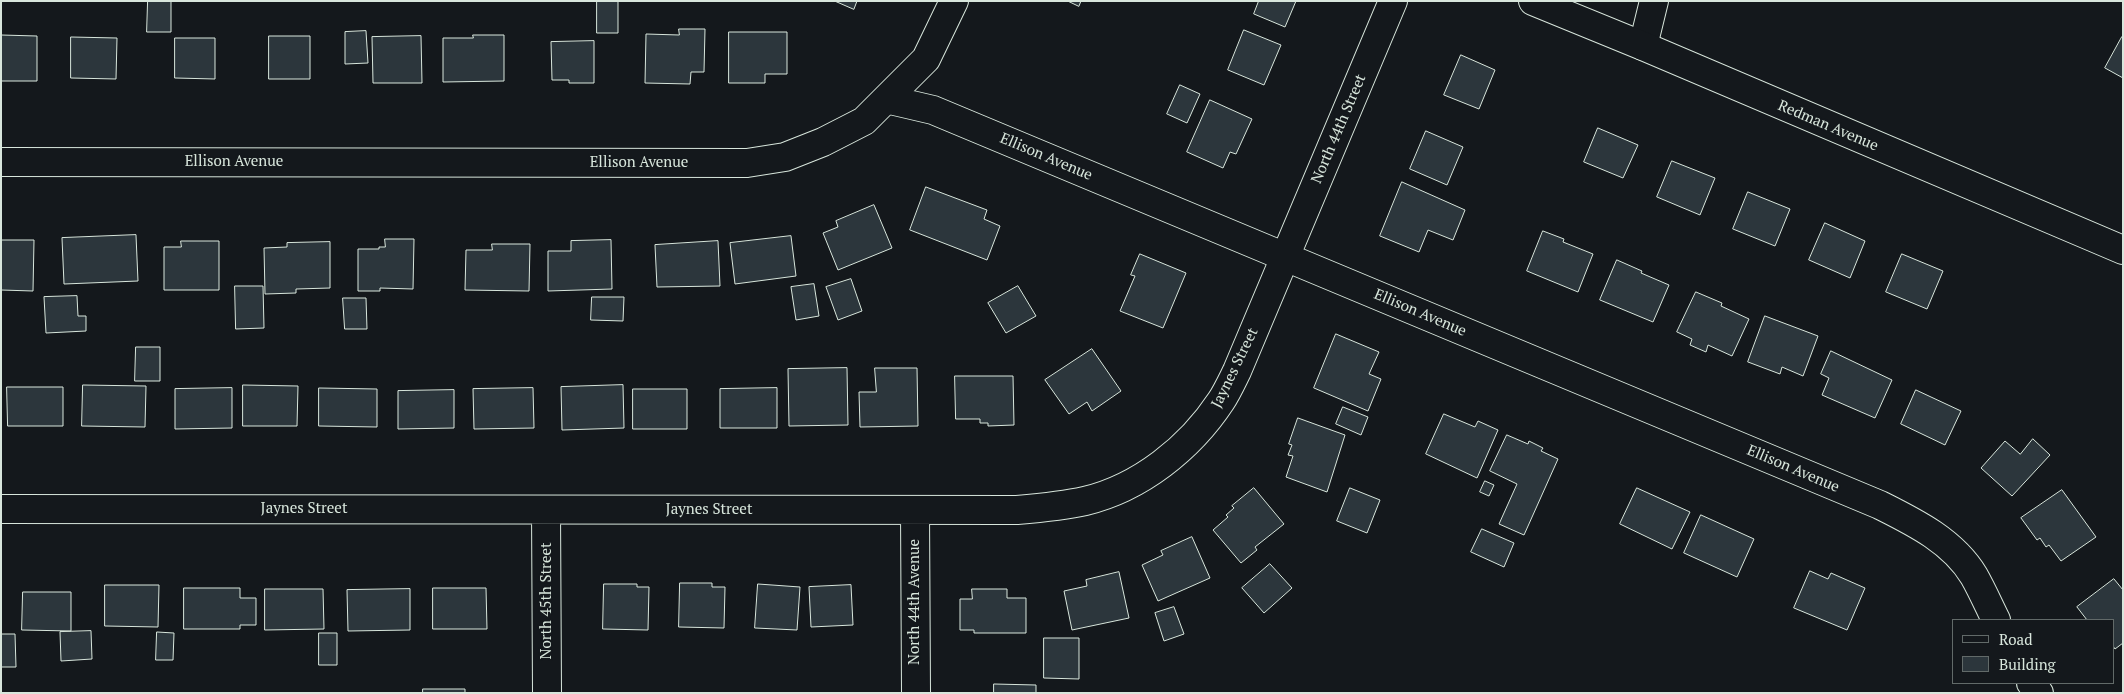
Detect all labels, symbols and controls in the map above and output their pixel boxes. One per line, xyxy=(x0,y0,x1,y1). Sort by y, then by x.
street label: North 44th Street xyxy=(1308,72,1370,186)
street label: Redman Avenue xyxy=(1775,97,1881,155)
street label: Ellison Avenue xyxy=(997,129,1095,185)
street label: Ellison Avenue xyxy=(185,153,283,171)
street label: Ellison Avenue xyxy=(590,154,688,172)
street label: Ellison Avenue xyxy=(1371,285,1469,341)
street label: Jaynes Street xyxy=(1208,325,1262,411)
street label: Ellison Avenue xyxy=(1744,441,1842,497)
street label: Jaynes Street xyxy=(261,500,347,518)
street label: Jaynes Street xyxy=(666,501,752,519)
street label: North 44th Avenue xyxy=(906,539,924,665)
street label: North 45th Street xyxy=(538,542,556,660)
legend xyxy=(1952,619,2114,684)
text: Road xyxy=(1999,629,2032,649)
text: Building xyxy=(1999,654,2056,674)

